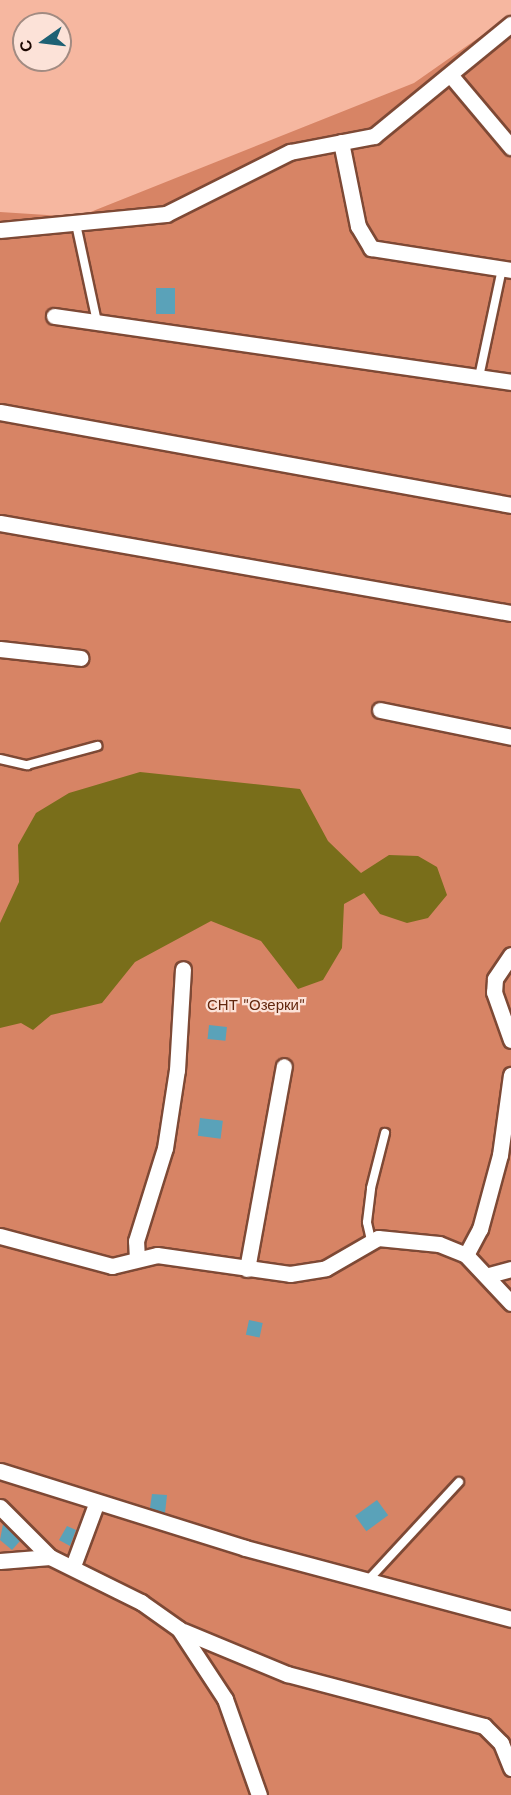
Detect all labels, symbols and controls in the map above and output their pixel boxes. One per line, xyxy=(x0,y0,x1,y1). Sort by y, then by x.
north arrow xyxy=(12,12,72,72)
text: С xyxy=(15,38,37,54)
park label: СНТ "Озерки" xyxy=(207,997,305,1015)

